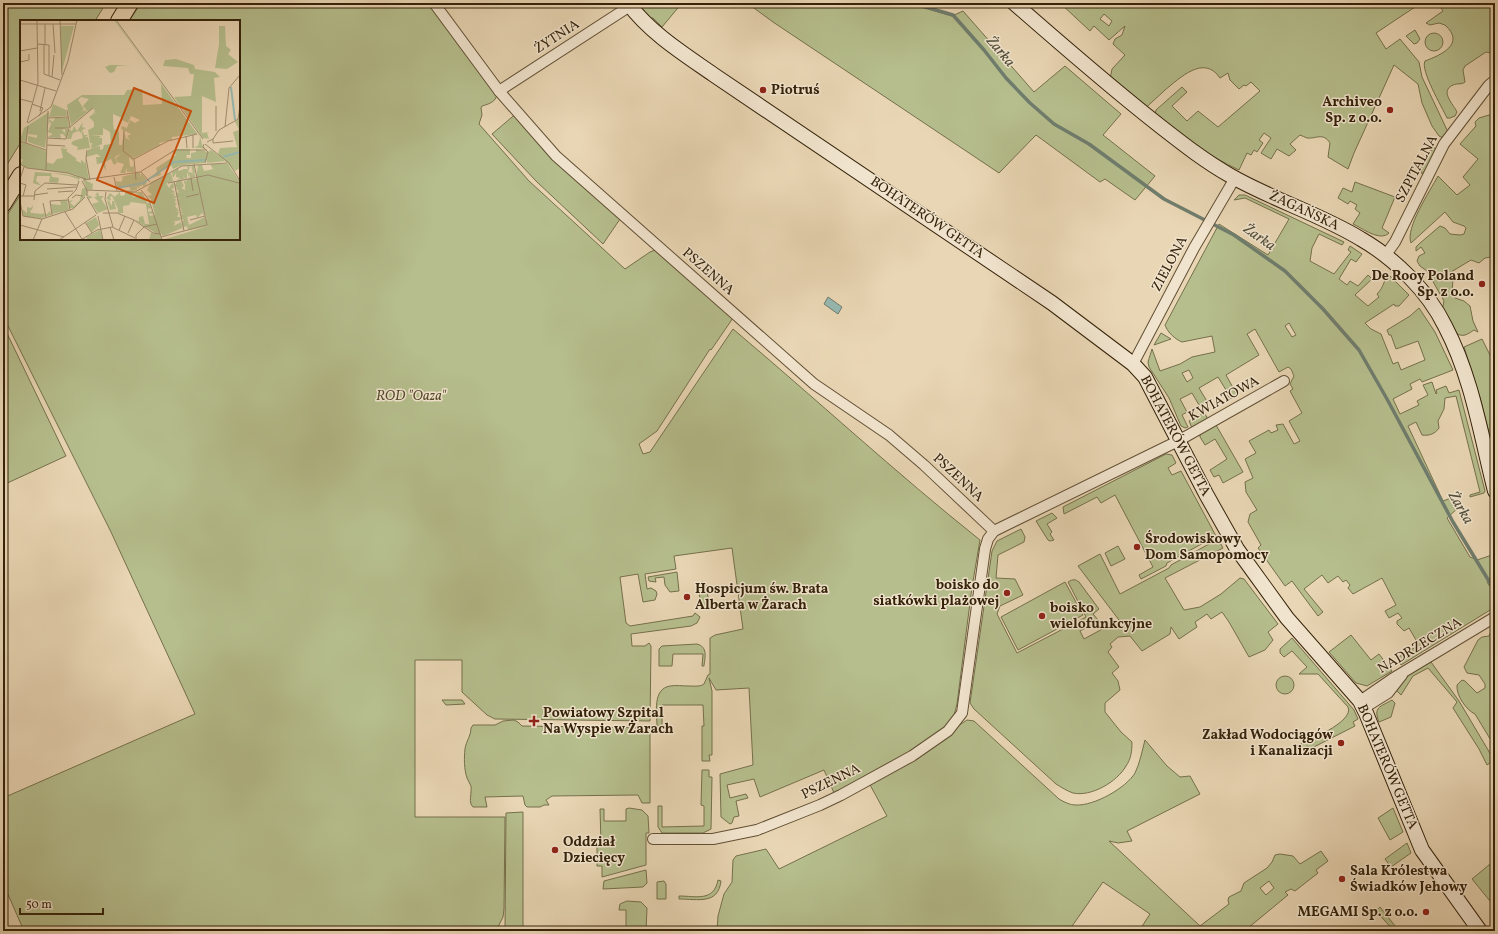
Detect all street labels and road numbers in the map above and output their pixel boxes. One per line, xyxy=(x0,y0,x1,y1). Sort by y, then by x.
street label: ŻYTNIA xyxy=(531,15,583,59)
street label: SZPITALNA xyxy=(1391,132,1443,206)
street label: BOHATERÓW GETTA xyxy=(866,172,989,264)
street label: ŻAGAŃSKA xyxy=(1266,186,1342,236)
street label: ZIELONA xyxy=(1147,233,1193,295)
street label: PSZENNA xyxy=(678,244,738,300)
street label: BOHATERÓW GETTA xyxy=(1135,372,1216,500)
street label: KWIATOWA xyxy=(1185,372,1263,426)
street label: PSZENNA xyxy=(928,449,988,507)
street label: NADRZECZNA xyxy=(1374,613,1466,679)
street label: BOHATERÓW GETTA xyxy=(1352,701,1423,833)
street label: PSZENNA xyxy=(798,759,864,804)

